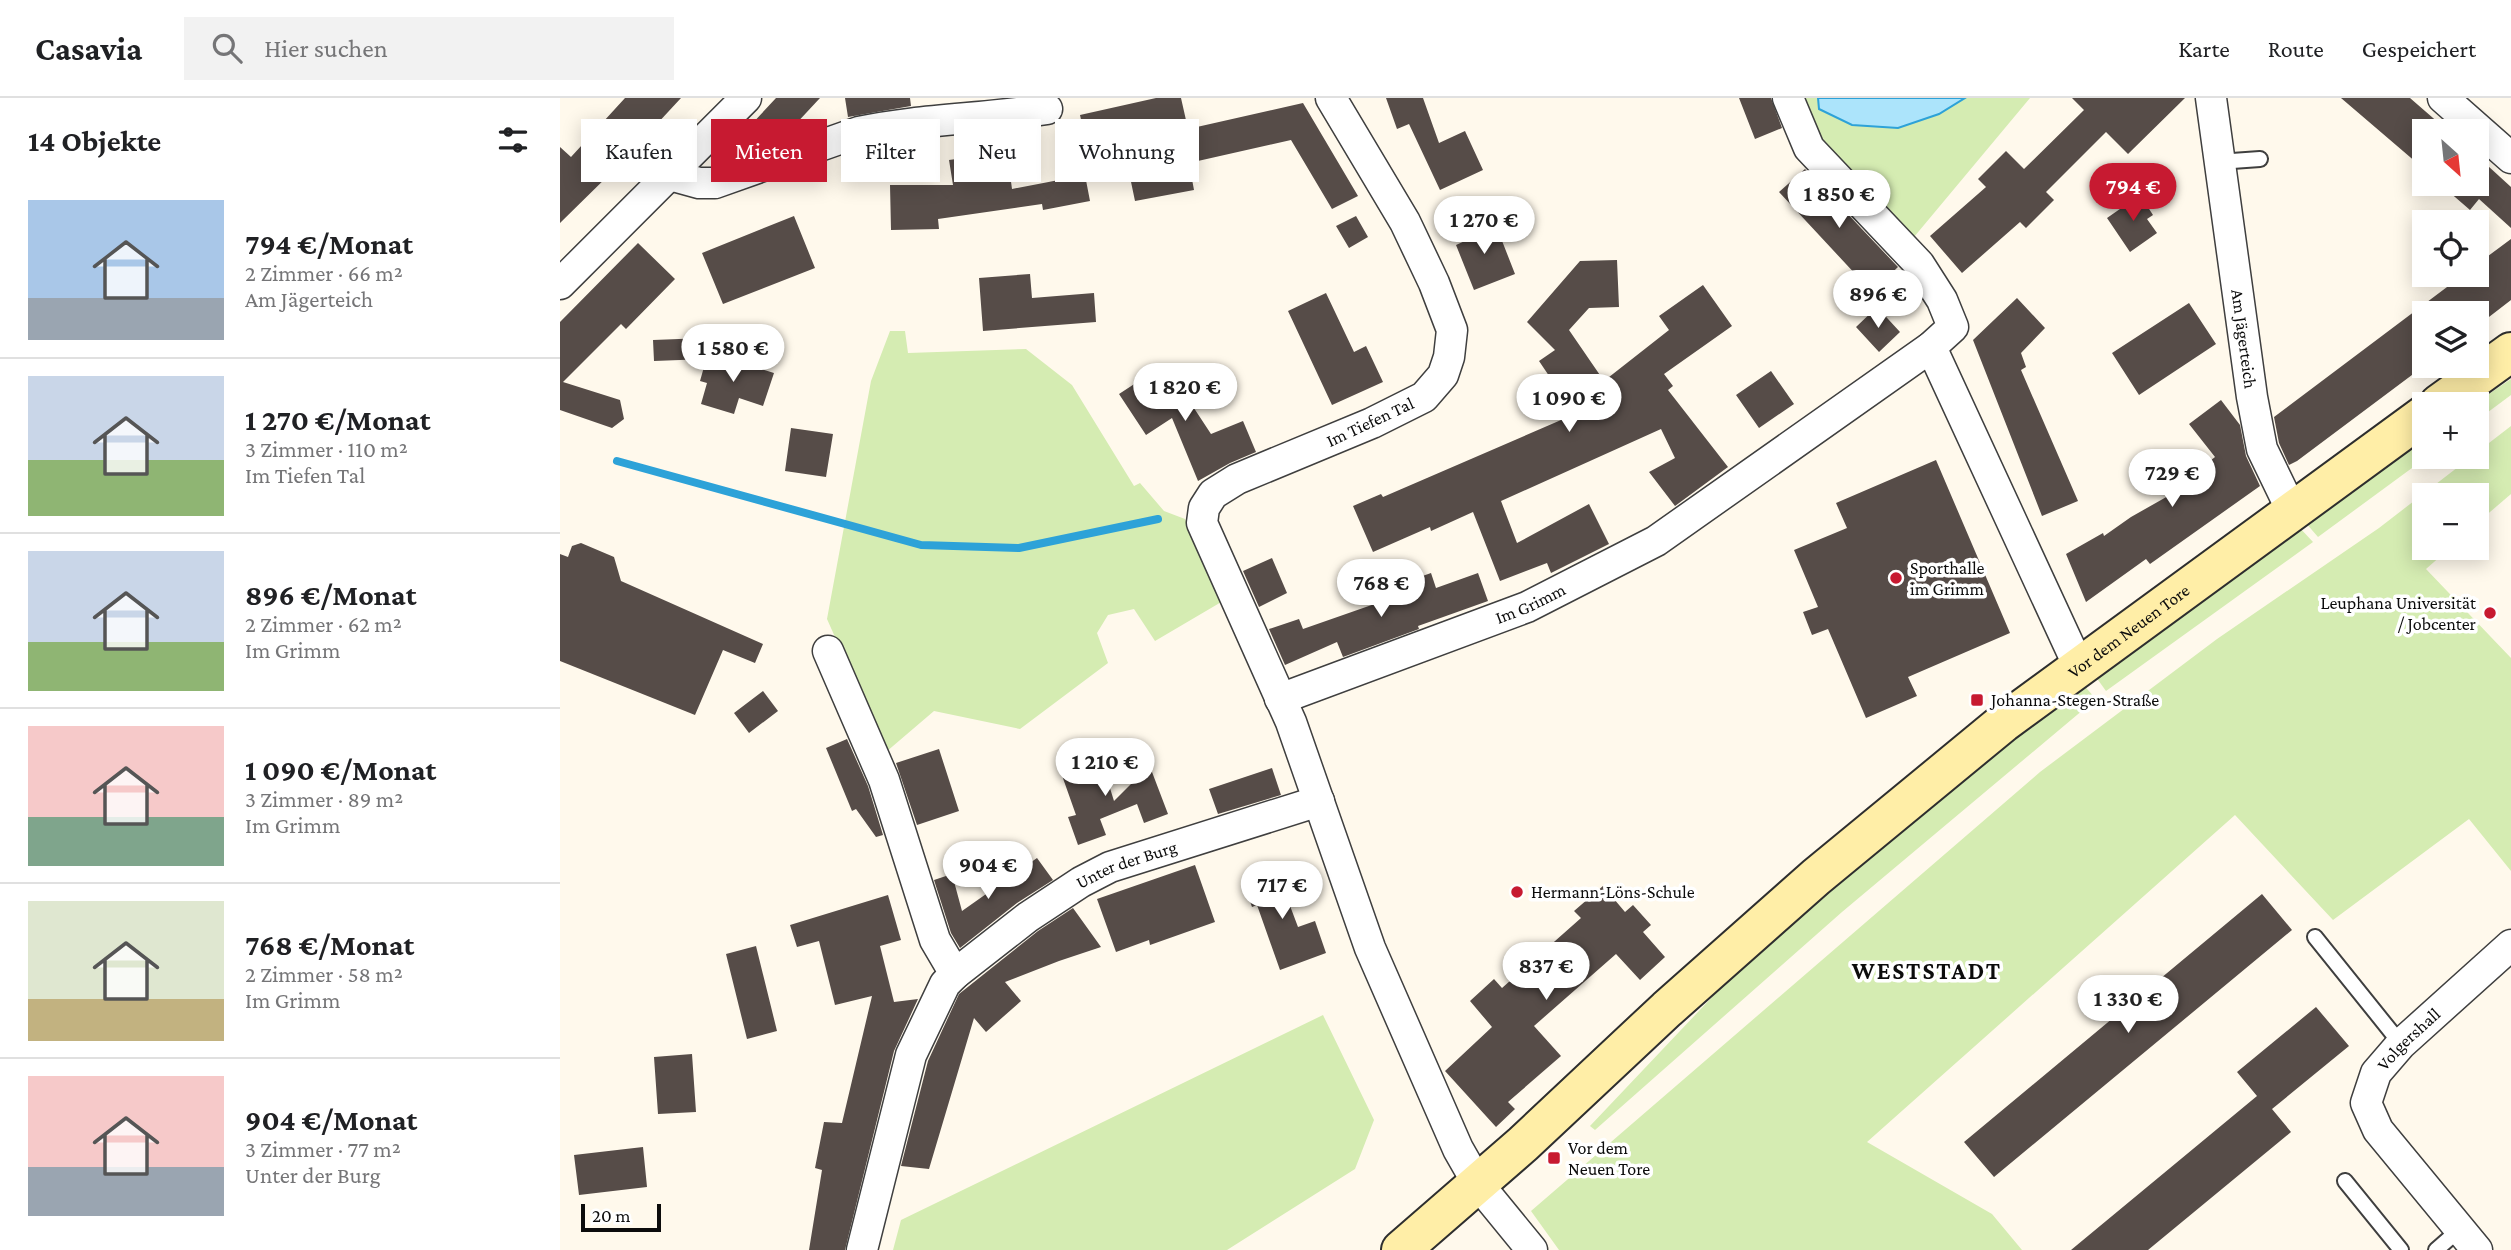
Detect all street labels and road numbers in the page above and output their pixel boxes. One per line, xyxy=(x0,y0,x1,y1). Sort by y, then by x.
street label: Am Jägerteich xyxy=(2227,288,2261,390)
street label: Im Tiefen Tal xyxy=(1323,393,1417,451)
street label: Im Grimm xyxy=(1493,579,1569,628)
street label: Vor dem Neuen Tore xyxy=(2064,580,2193,682)
street label: Unter der Burg xyxy=(1073,836,1179,893)
street label: Volgershall xyxy=(2373,1003,2445,1074)

